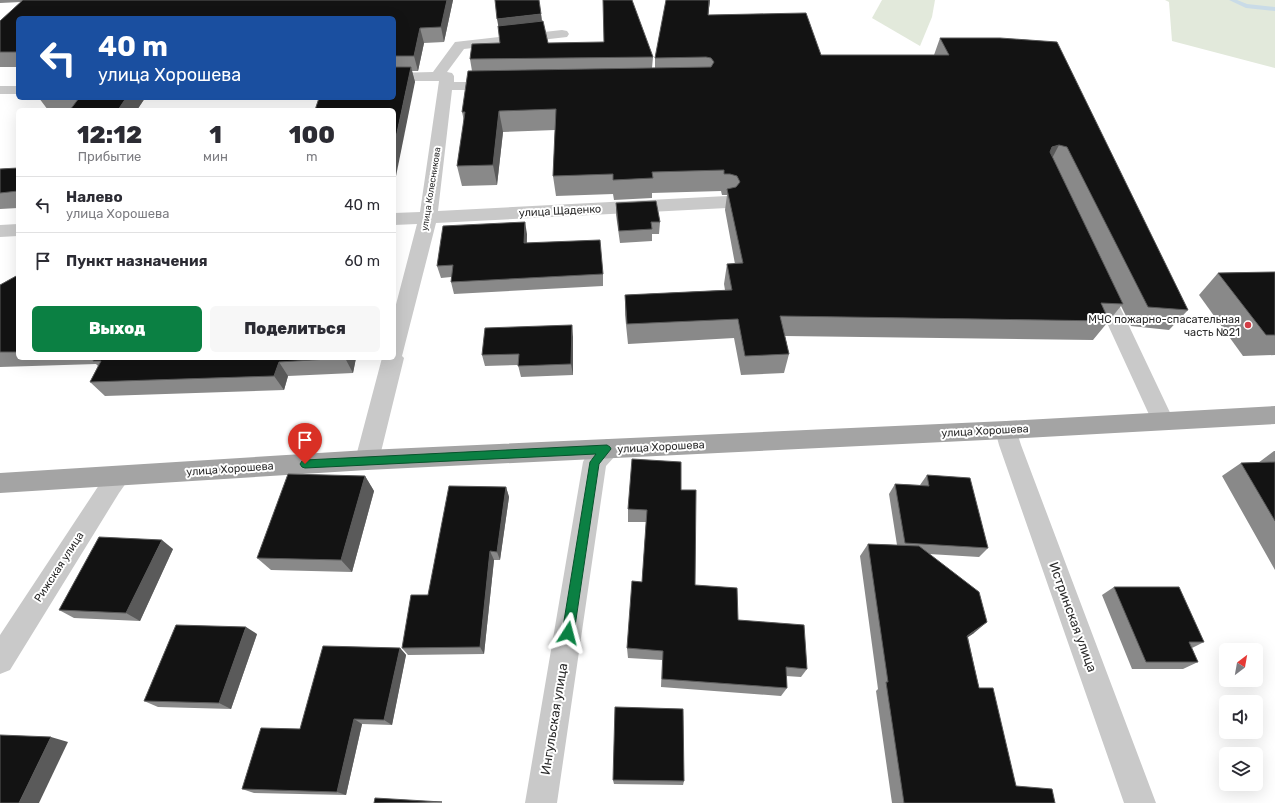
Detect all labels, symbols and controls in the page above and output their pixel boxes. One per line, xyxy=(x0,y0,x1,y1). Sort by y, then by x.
text: 40 m xyxy=(98,30,168,63)
icon: left xyxy=(32,32,84,84)
text: улица Хорошева xyxy=(98,64,241,86)
text: 12:12 xyxy=(77,121,142,149)
text: 1 xyxy=(209,121,222,149)
text: 100 xyxy=(289,121,335,149)
street label: улица Колесникова xyxy=(419,146,443,232)
text: Прибытие xyxy=(78,149,141,164)
text: мин xyxy=(203,149,228,164)
text: m xyxy=(306,149,318,164)
text: Налево xyxy=(66,188,123,206)
icon: left xyxy=(32,194,54,216)
text: 40 m xyxy=(344,196,380,214)
street label: улица Щаденко xyxy=(518,202,602,220)
text: улица Хорошева xyxy=(66,206,169,221)
icon: arrive xyxy=(32,250,54,272)
text: Пункт назначения xyxy=(66,252,208,270)
text: 60 m xyxy=(344,252,380,270)
button: Выход xyxy=(32,306,202,352)
button: Поделиться xyxy=(210,306,380,352)
place label: МЧС пожарно-спасательная часть №21 xyxy=(1088,313,1240,339)
marker: МЧС пожарно-спасательная часть №21 xyxy=(1243,320,1253,330)
street label: улица Хорошева xyxy=(941,422,1029,440)
pin xyxy=(288,423,322,464)
icon: arrive xyxy=(294,429,316,451)
street label: улица Хорошева xyxy=(617,438,705,456)
street label: улица Хорошева xyxy=(186,459,274,479)
street label: Рижская улица xyxy=(32,530,86,604)
street label: Истринская улица xyxy=(1046,560,1100,674)
position arrow xyxy=(547,612,589,654)
north arrow xyxy=(1219,643,1263,687)
map controls xyxy=(1219,643,1263,791)
street label: Ингульская улица xyxy=(538,662,570,776)
button: sound xyxy=(1219,695,1263,739)
button: layers xyxy=(1219,747,1263,791)

